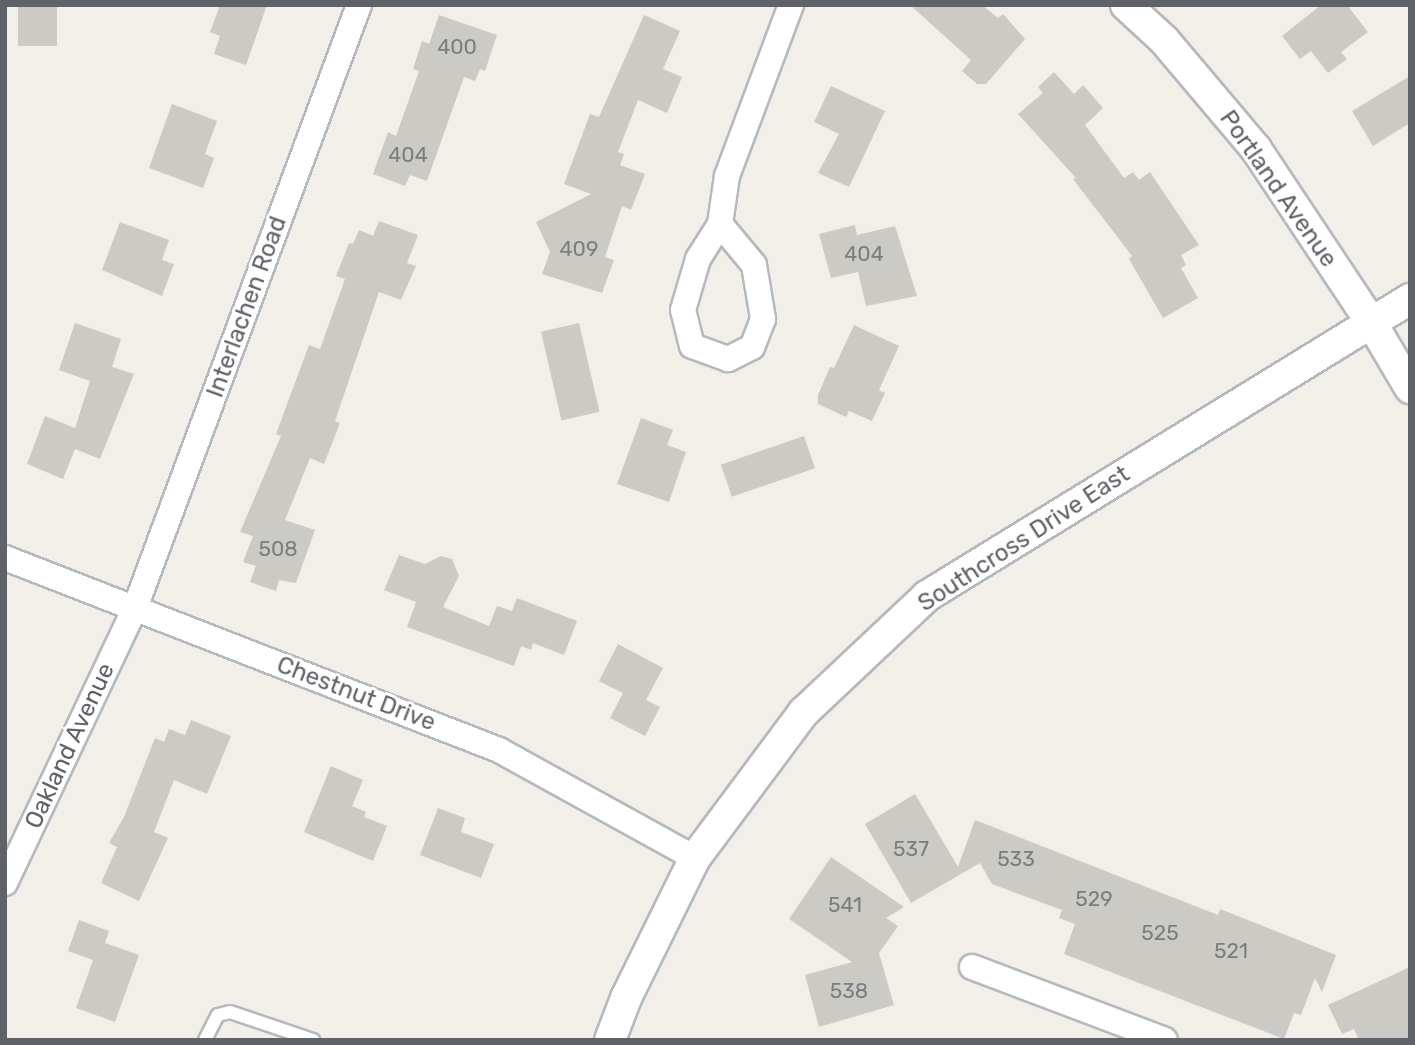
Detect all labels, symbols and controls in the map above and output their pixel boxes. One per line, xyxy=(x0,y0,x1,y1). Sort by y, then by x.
house number: 400 xyxy=(437,34,477,60)
street label: Portland Avenue xyxy=(1213,105,1343,273)
house number: 404 xyxy=(388,142,428,168)
street label: Interlachen Road xyxy=(201,213,293,401)
house number: 409 xyxy=(560,236,598,262)
house number: 404 xyxy=(844,241,884,267)
street label: Southcross Drive East xyxy=(913,460,1135,618)
house number: 508 xyxy=(258,536,298,562)
street label: Chestnut Drive xyxy=(273,651,439,737)
street label: Oakland Avenue xyxy=(19,658,121,834)
house number: 537 xyxy=(893,836,929,862)
house number: 533 xyxy=(997,846,1035,872)
house number: 529 xyxy=(1075,886,1113,912)
house number: 541 xyxy=(828,892,862,918)
house number: 525 xyxy=(1141,920,1179,946)
house number: 521 xyxy=(1214,938,1248,964)
house number: 538 xyxy=(830,978,868,1004)

